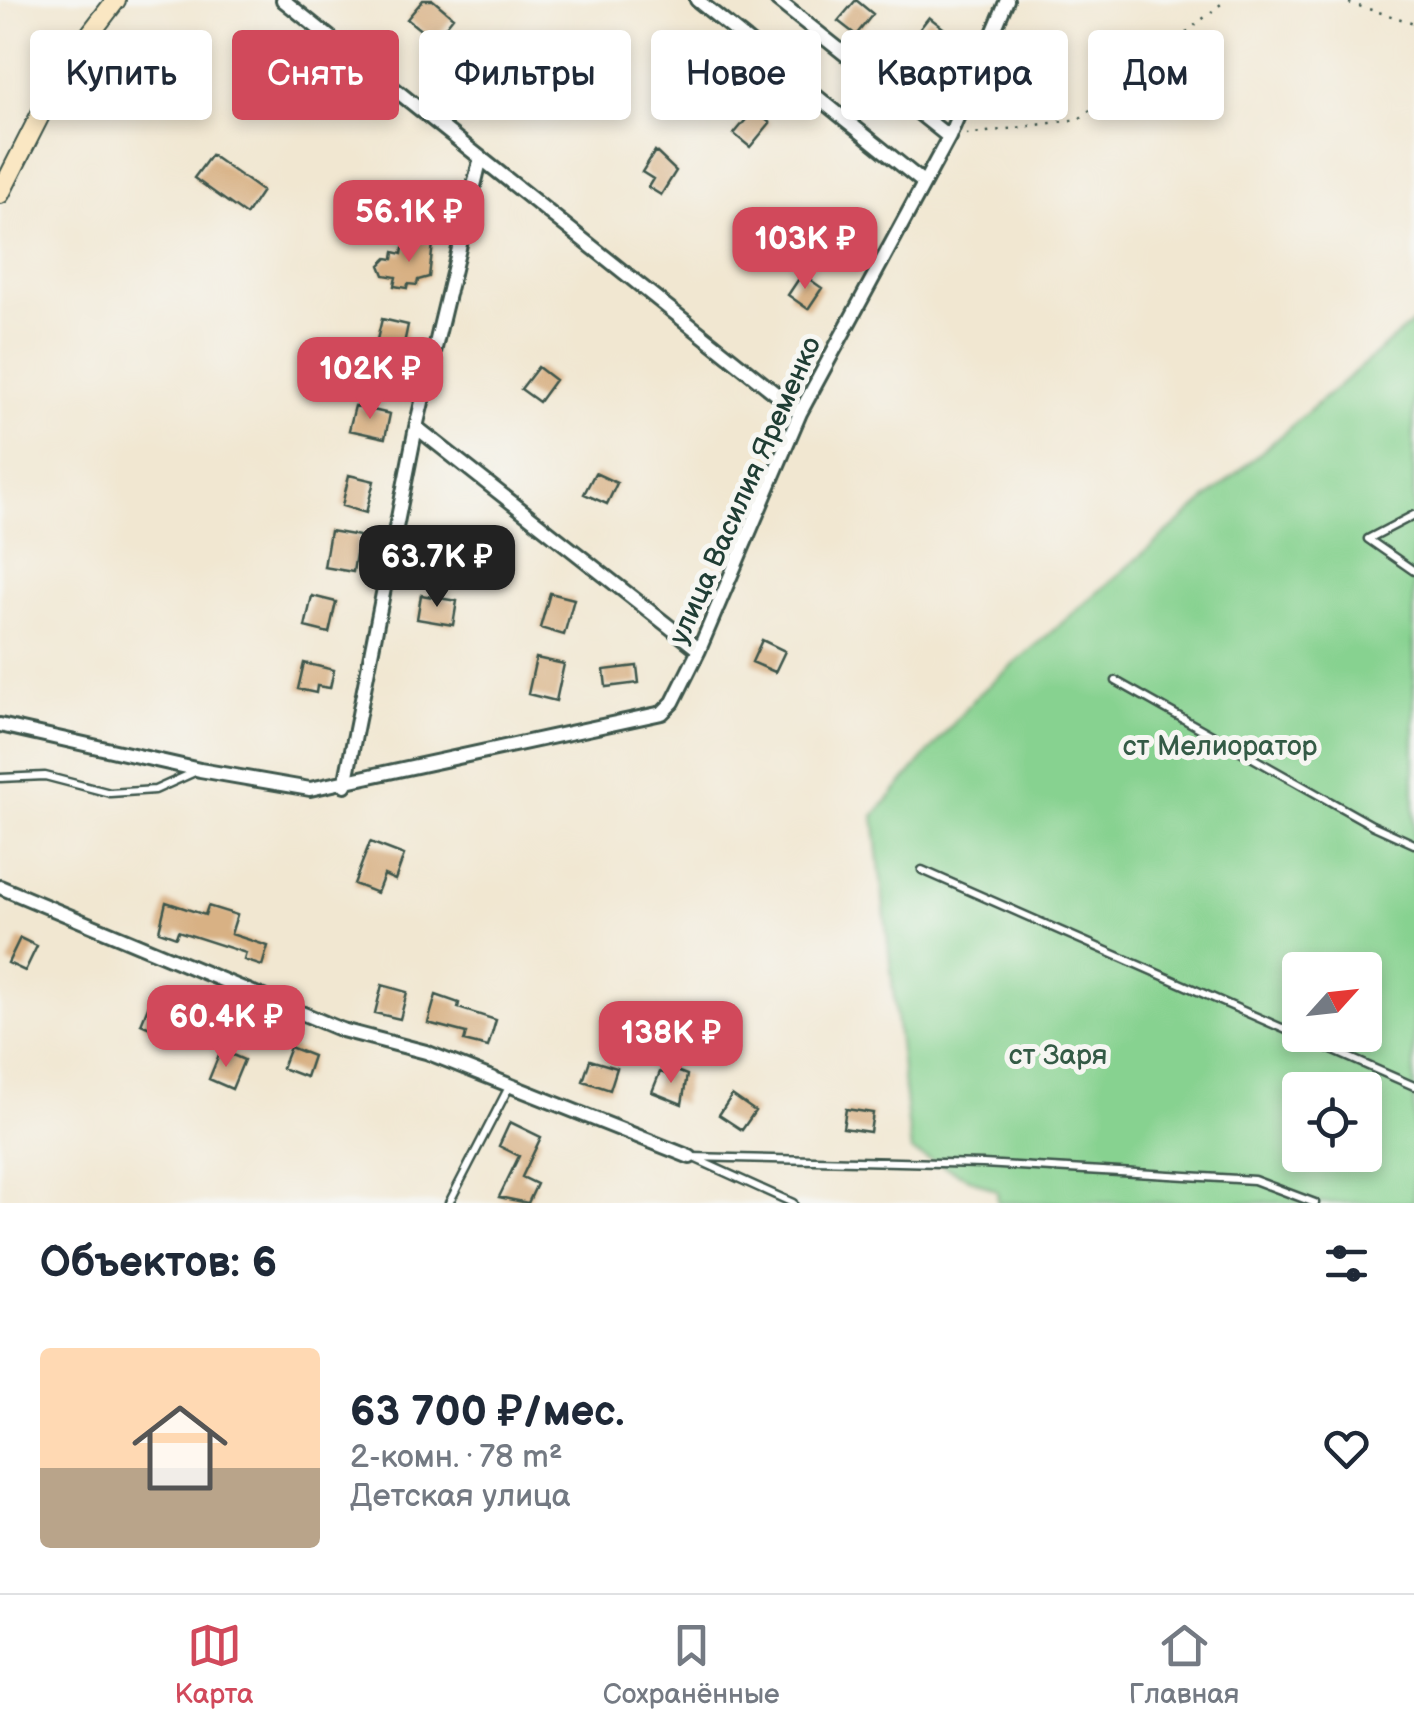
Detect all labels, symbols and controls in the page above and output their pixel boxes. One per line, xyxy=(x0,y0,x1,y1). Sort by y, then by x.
chip: Купить xyxy=(30,30,212,120)
chip: Снять xyxy=(232,30,399,120)
chip: Фильтры xyxy=(419,30,631,120)
chip: Новое xyxy=(651,30,821,120)
chip: Квартира xyxy=(841,30,1068,120)
chip: Дом xyxy=(1088,30,1224,120)
pin: 56.1K ₽ xyxy=(317,180,501,265)
text: 56.1K ₽ xyxy=(355,193,463,232)
pin: 103K ₽ xyxy=(724,207,886,292)
text: 103K ₽ xyxy=(754,220,856,259)
street label: улица Василия Яременко xyxy=(663,332,828,650)
pin: 102K ₽ xyxy=(289,337,451,422)
text: 102K ₽ xyxy=(319,350,421,389)
pin: 63.7K ₽ xyxy=(345,525,529,610)
text: 63.7K ₽ xyxy=(381,538,493,577)
park label: ст Мелиоратор xyxy=(1123,730,1318,763)
north arrow xyxy=(1282,952,1382,1052)
map controls xyxy=(1282,952,1382,1172)
pin: 60.4K ₽ xyxy=(134,985,318,1070)
text: 60.4K ₽ xyxy=(169,998,283,1037)
pin: 138K ₽ xyxy=(590,1001,752,1086)
text: 138K ₽ xyxy=(621,1014,721,1053)
park label: ст Заря xyxy=(1009,1039,1107,1072)
button: locate xyxy=(1282,1072,1382,1172)
icon: filters xyxy=(1319,1236,1374,1291)
text: Объектов: 6 xyxy=(40,1238,277,1289)
text: 63 700 ₽/мес. xyxy=(350,1387,625,1438)
icon: home xyxy=(120,1388,240,1508)
icon: heart xyxy=(1319,1421,1374,1476)
text: 2-комн. · 78 m² xyxy=(350,1438,563,1477)
text: Детская улица xyxy=(350,1477,571,1516)
tab: Карта xyxy=(175,1618,253,1711)
tab: Сохранённые xyxy=(603,1618,780,1711)
tab: Главная xyxy=(1129,1618,1239,1711)

